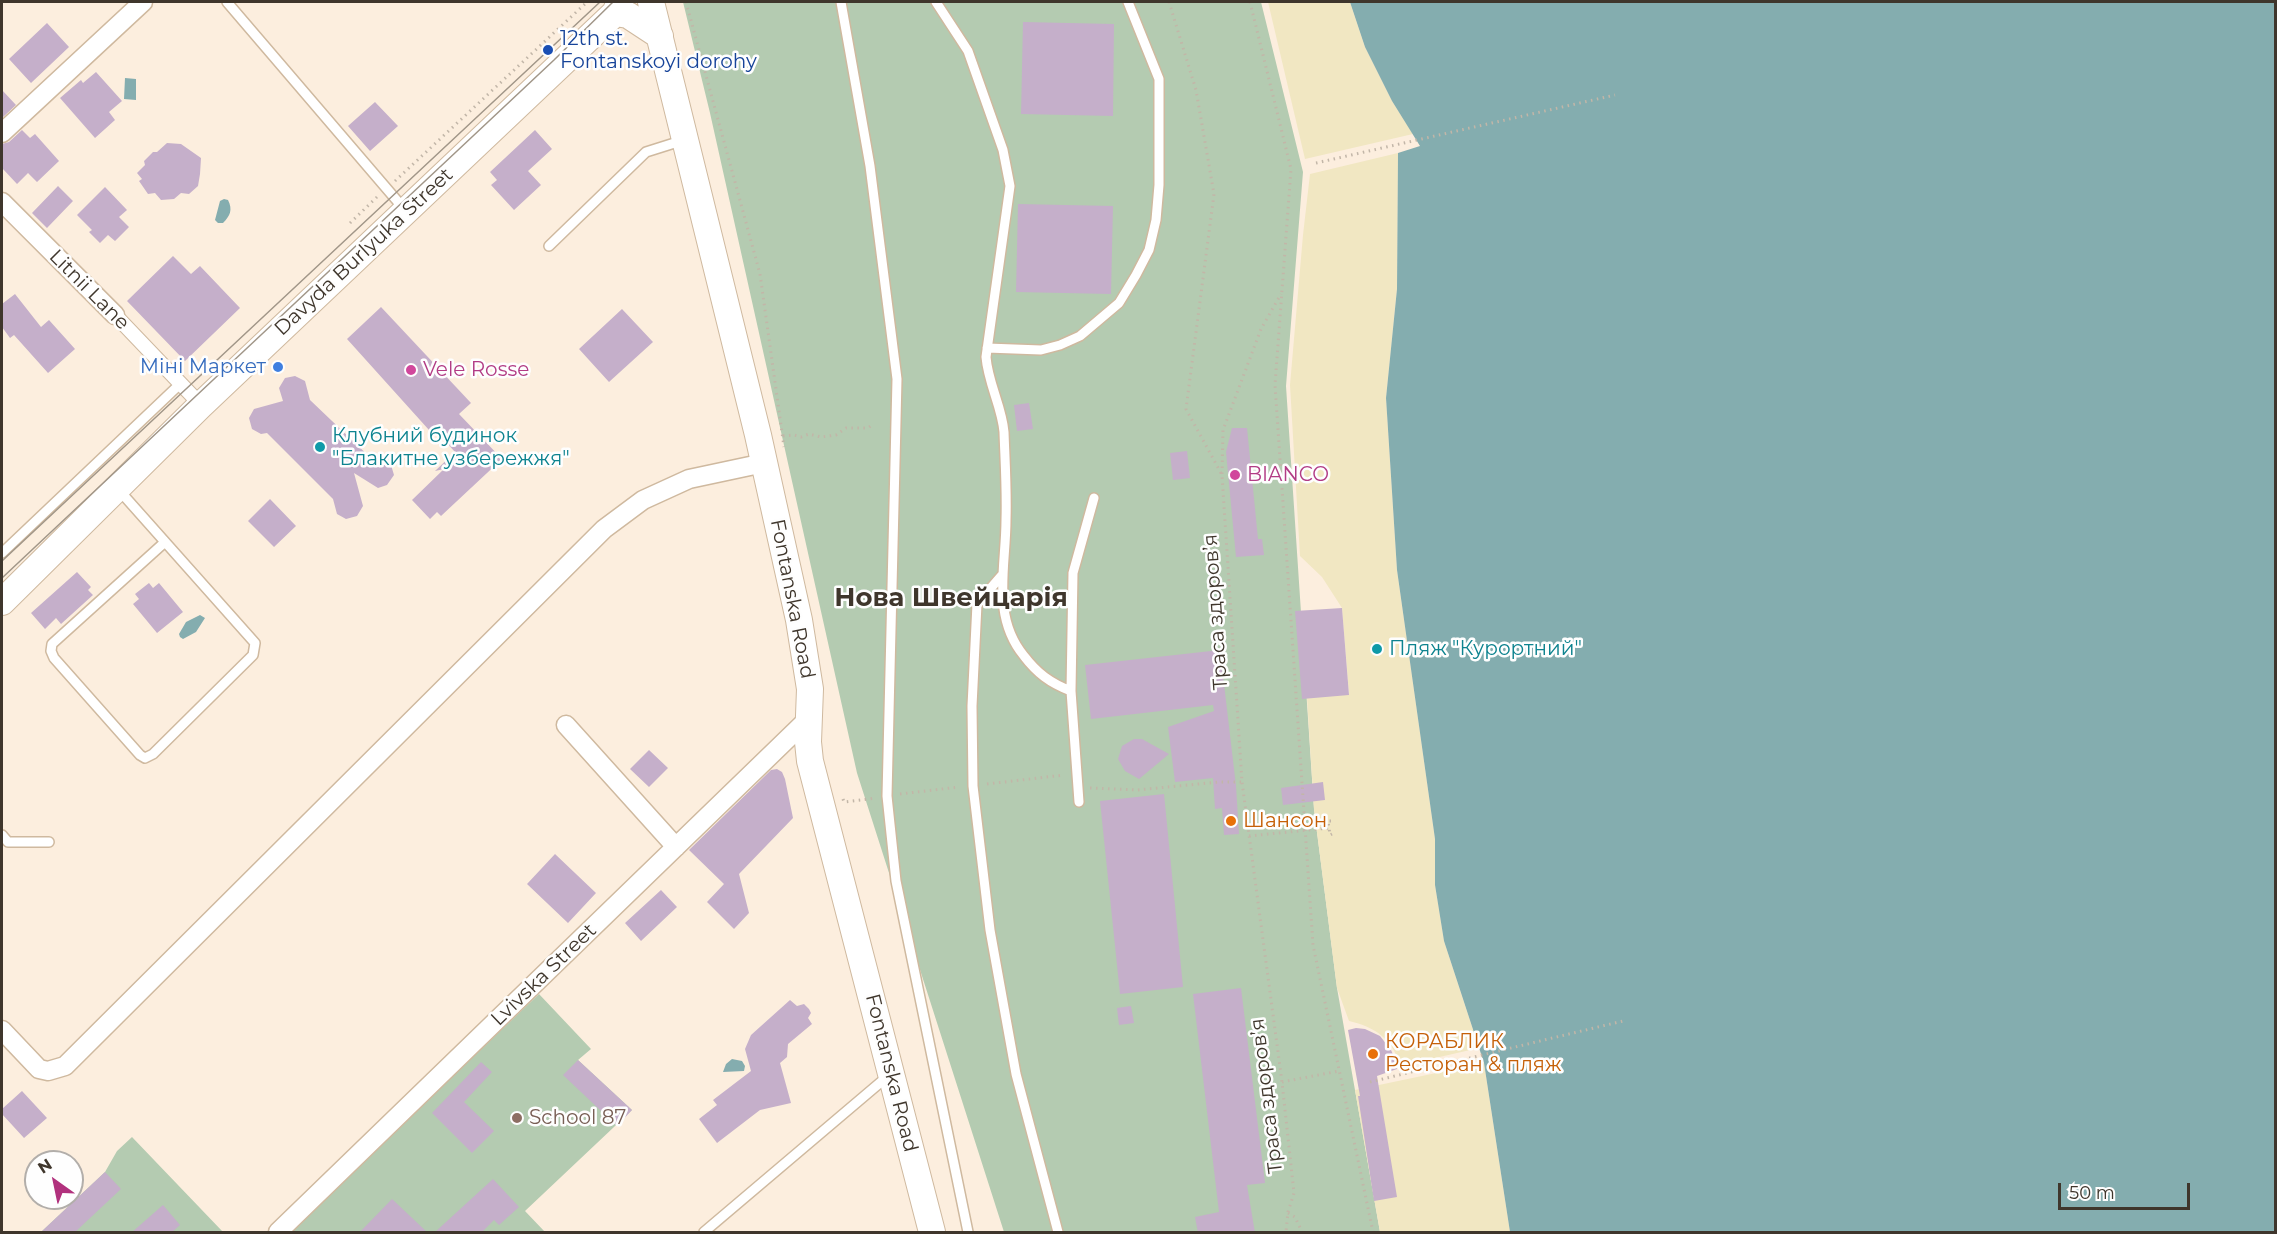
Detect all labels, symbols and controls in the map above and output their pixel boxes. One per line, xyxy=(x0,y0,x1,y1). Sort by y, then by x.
place label: 12th st. Fontanskoyi dorohy xyxy=(560,27,757,74)
marker: 12th st. Fontanskoyi dorohy xyxy=(541,43,555,57)
street label: Davyda Burlyuka Street xyxy=(270,163,458,341)
street label: Litnii Lane xyxy=(44,245,134,335)
place label: Міні Маркет xyxy=(140,355,266,379)
place label: Vele Rosse xyxy=(423,358,529,382)
marker: Міні Маркет xyxy=(271,360,285,374)
marker: Vele Rosse xyxy=(404,363,418,377)
place label: Клубний будинок "Блакитне узбережжя" xyxy=(332,424,570,471)
marker: Клубний будинок "Блакитне узбережжя" xyxy=(313,440,327,454)
place label: BIANCO xyxy=(1247,463,1329,487)
marker: BIANCO xyxy=(1228,468,1242,482)
street label: Fontanska Road xyxy=(765,517,819,681)
street label: Траса здоров’я xyxy=(1199,533,1233,691)
district label: Нова Швейцарія xyxy=(834,582,1068,614)
place label: Пляж "Курортний" xyxy=(1389,637,1582,661)
marker: Пляж "Курортний" xyxy=(1370,642,1384,656)
place label: Шансон xyxy=(1243,809,1327,833)
marker: Шансон xyxy=(1224,814,1238,828)
street label: Lvivska Street xyxy=(486,919,602,1031)
street label: Fontanska Road xyxy=(860,991,922,1155)
street label: Траса здоров’я xyxy=(1246,1017,1288,1175)
place label: КОРАБЛИК Ресторан & пляж xyxy=(1385,1030,1561,1077)
marker: КОРАБЛИК Ресторан & пляж xyxy=(1366,1047,1380,1061)
place label: School 87 xyxy=(529,1106,626,1130)
marker: School 87 xyxy=(510,1111,524,1125)
north arrow xyxy=(24,1150,84,1210)
text: N xyxy=(34,1155,56,1178)
scale bar xyxy=(2061,1171,2193,1209)
text: 50 m xyxy=(2069,1182,2115,1204)

